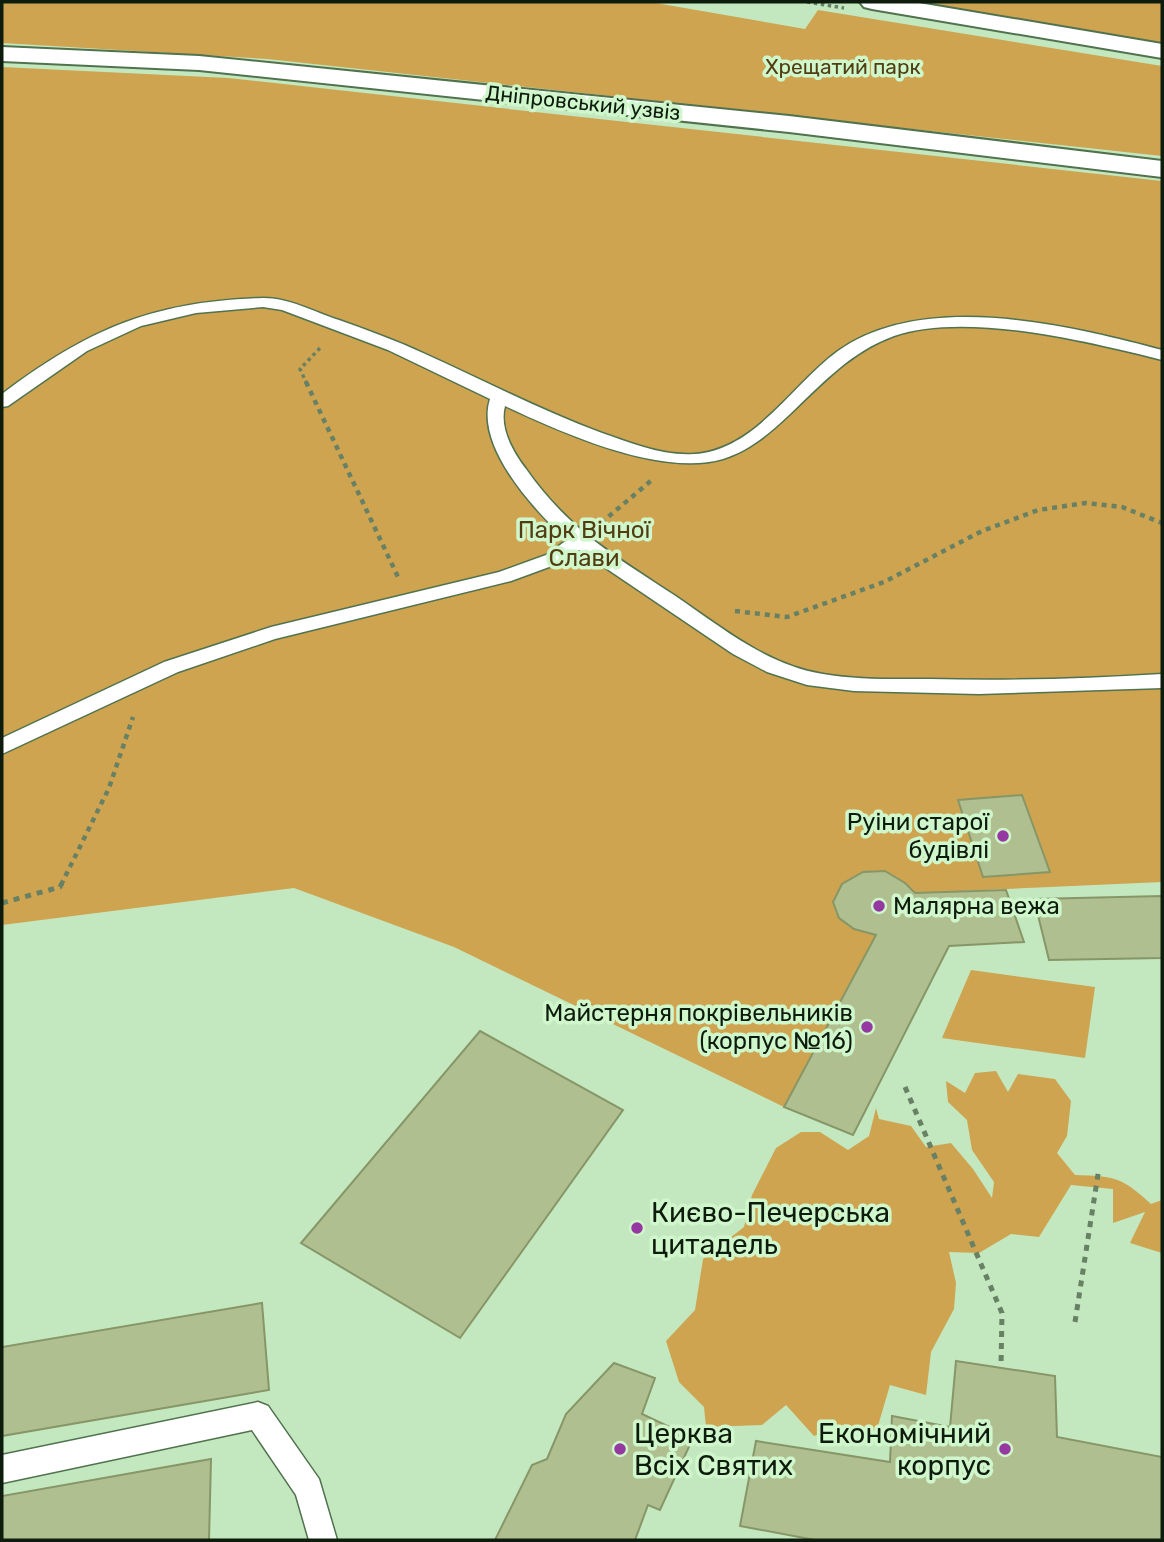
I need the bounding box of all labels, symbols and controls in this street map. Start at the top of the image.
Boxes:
park label: Хрещатий парк [765,54,921,79]
street label: Дніпровський узвіз [485,80,682,125]
park label: Парк Вічної Слави [518,516,652,572]
place label: Руіни старої будівлі [847,808,990,864]
marker: Руіни старої будівлі [995,828,1011,844]
place label: Малярна вежа [893,892,1060,920]
marker: Малярна вежа [871,898,887,914]
place label: Майстерня покрівельників (корпус №16) [544,999,853,1055]
marker: Майстерня покрівельників (корпус №16) [859,1019,875,1035]
place label: Києво-Печерська цитадель [651,1196,890,1261]
marker: Києво-Печерська цитадель [629,1220,645,1236]
place label: Церква Всіх Святих [634,1417,793,1482]
place label: Економічний корпус [818,1417,991,1482]
marker: Церква Всіх Святих [612,1441,628,1457]
marker: Економічний корпус [997,1441,1013,1457]

